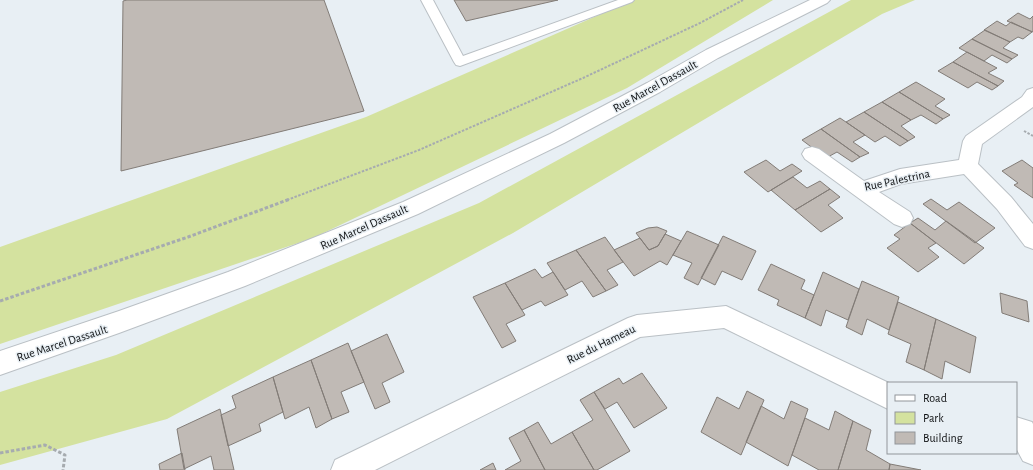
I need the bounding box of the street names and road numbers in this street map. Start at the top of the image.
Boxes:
street label: Rue Marcel Dassault [611,58,699,114]
street label: Rue Palestrina [863,167,931,193]
street label: Rue Marcel Dassault [318,202,410,252]
street label: Rue du Hameau [565,322,637,366]
street label: Rue Marcel Dassault [15,323,109,363]

